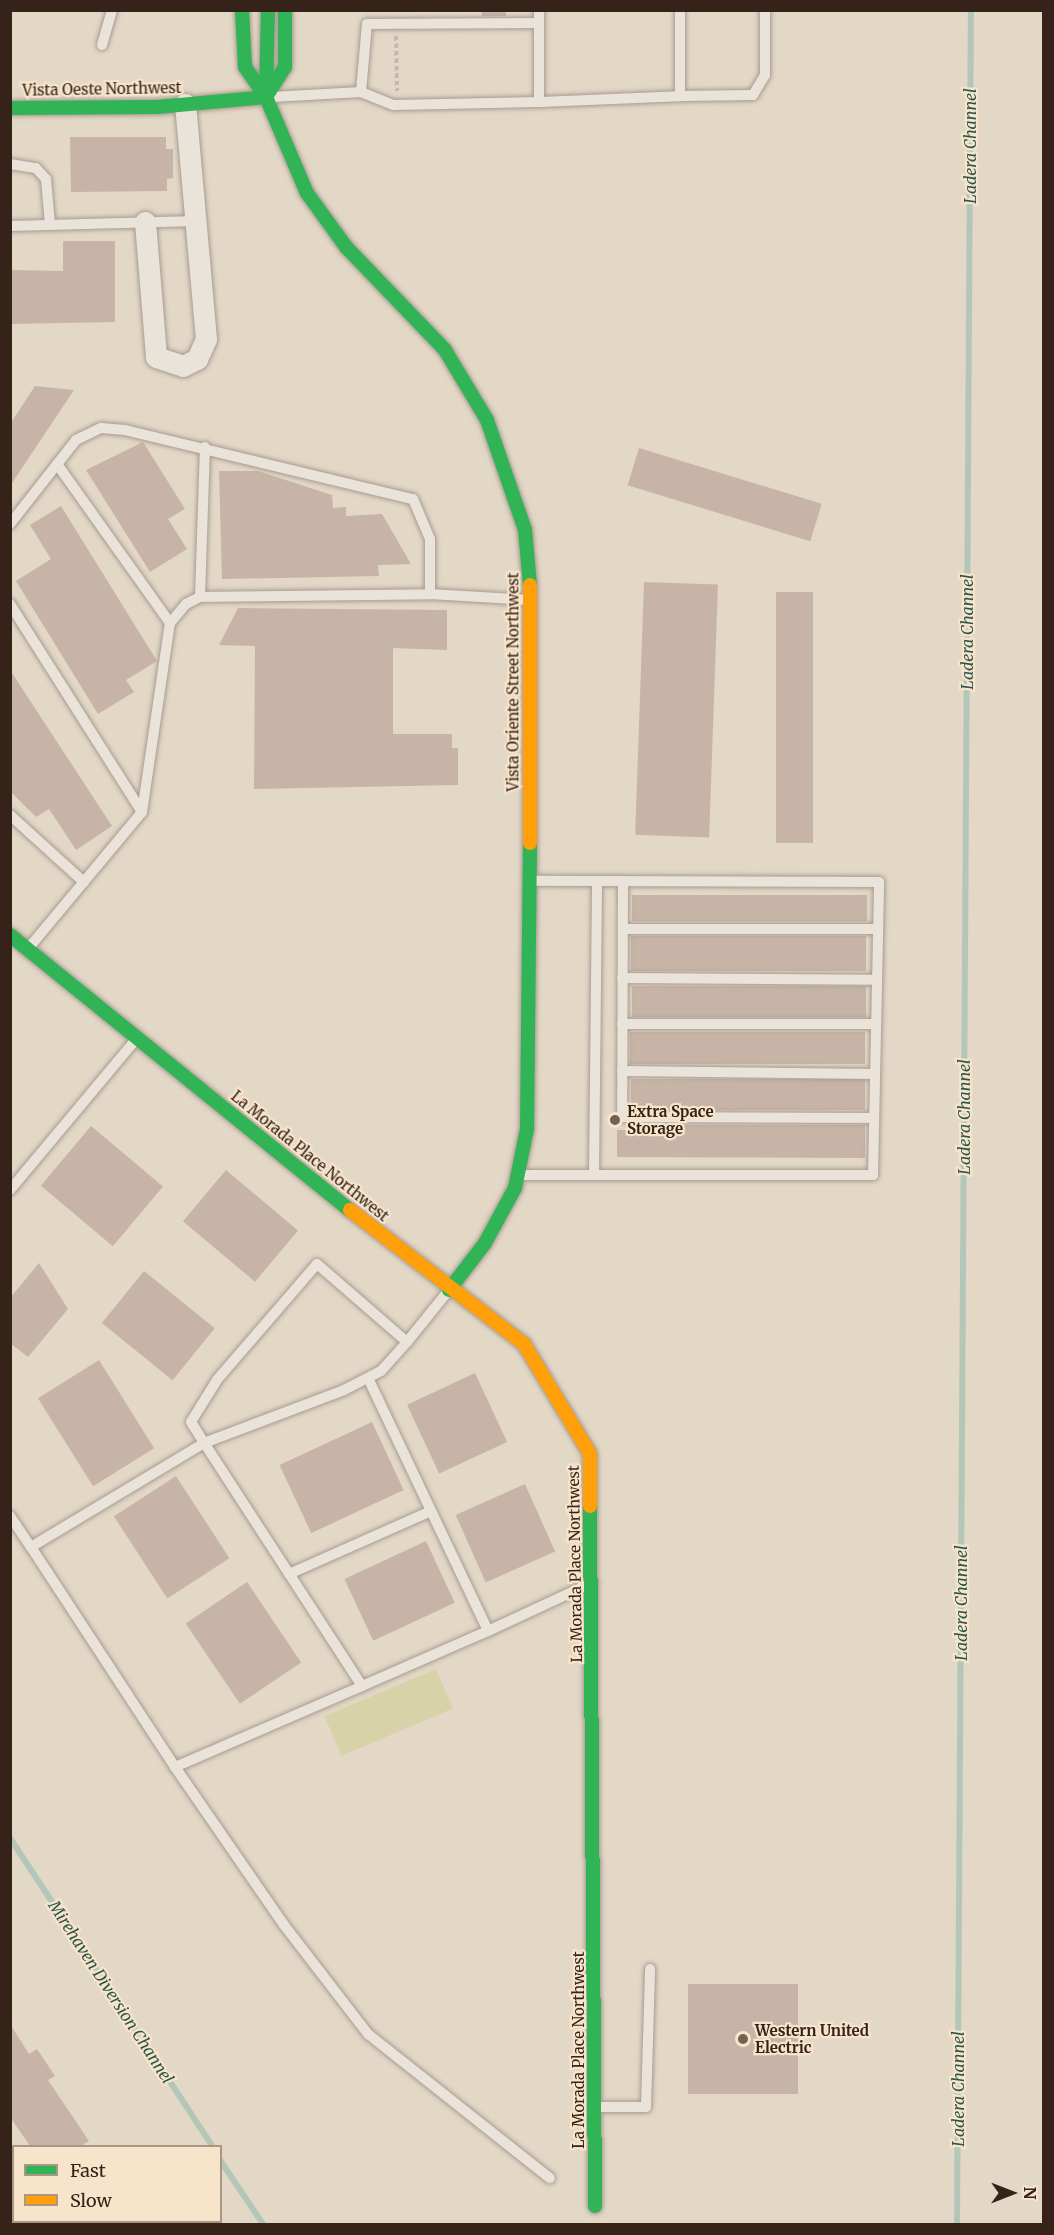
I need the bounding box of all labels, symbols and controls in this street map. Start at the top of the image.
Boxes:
street label: Vista Oeste Northwest [22,79,182,99]
water label: Ladera Channel [960,88,980,204]
street label: Vista Oriente Street Northwest [504,572,522,792]
water label: Ladera Channel [957,574,977,690]
water label: Ladera Channel [954,1059,974,1175]
street label: La Morada Place Northwest [228,1087,392,1225]
place label: Extra Space Storage [627,1102,714,1137]
marker: Extra Space Storage [608,1113,622,1127]
street label: La Morada Place Northwest [564,1465,586,1663]
water label: Ladera Channel [951,1545,971,1661]
water label: Mirehaven Diversion Channel [45,1897,177,2087]
street label: La Morada Place Northwest [570,1951,588,2149]
place label: Western United Electric [755,2021,869,2056]
water label: Ladera Channel [948,2031,968,2147]
marker: Western United Electric [736,2032,750,2046]
legend [12,2145,222,2223]
text: Fast [70,2159,106,2182]
north arrow [982,2163,1042,2223]
text: N [1020,2187,1040,2199]
text: Slow [70,2189,112,2212]

